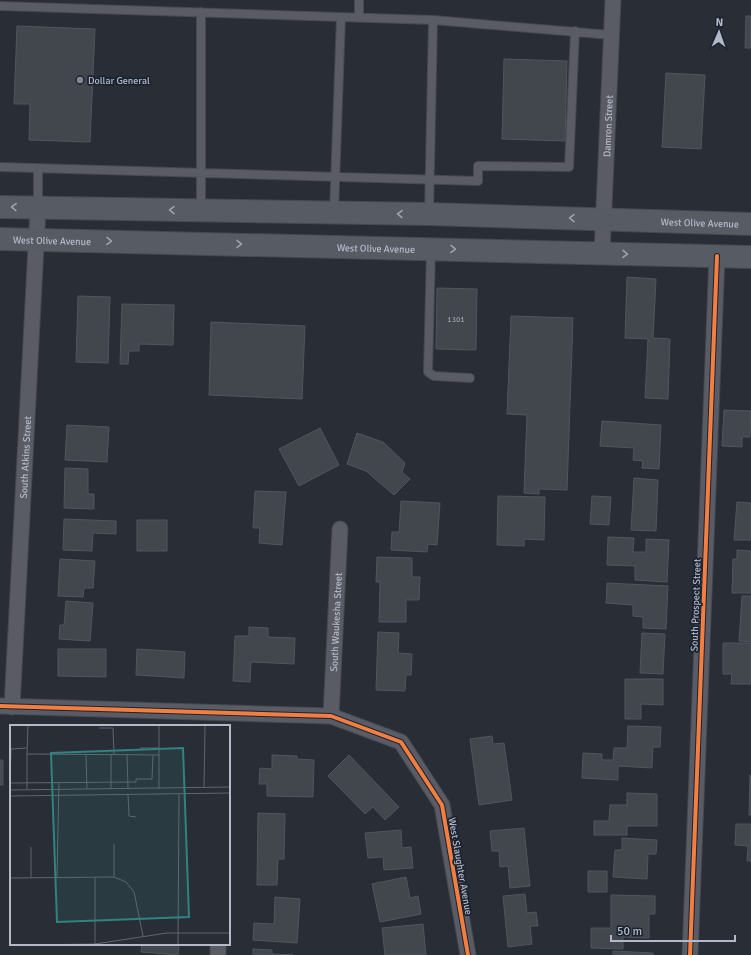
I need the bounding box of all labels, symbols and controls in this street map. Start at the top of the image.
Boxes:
north arrow [699,12,739,52]
text: N [715,16,723,29]
marker: Dollar General [75,75,85,85]
place label: Dollar General [88,75,150,87]
street label: Damron Street [601,94,616,157]
one-way arrow [11,203,17,211]
one-way arrow [169,206,175,214]
one-way arrow [397,210,403,218]
one-way arrow [569,214,575,222]
street label: West Olive Avenue [660,216,739,231]
street label: West Olive Avenue [13,234,91,248]
one-way arrow [106,237,112,246]
one-way arrow [236,240,242,249]
street label: West Olive Avenue [337,242,415,256]
one-way arrow [450,245,456,253]
one-way arrow [622,250,628,258]
house number: 1301 [447,314,465,324]
street label: South Atkins Street [18,415,34,499]
street label: South Prospect Street [688,558,704,652]
street label: South Waukesha Street [328,572,345,672]
inset map [10,725,230,945]
street label: West Slaughter Avenue [446,817,474,916]
scale bar [611,917,735,943]
text: 50 m [617,924,642,939]

